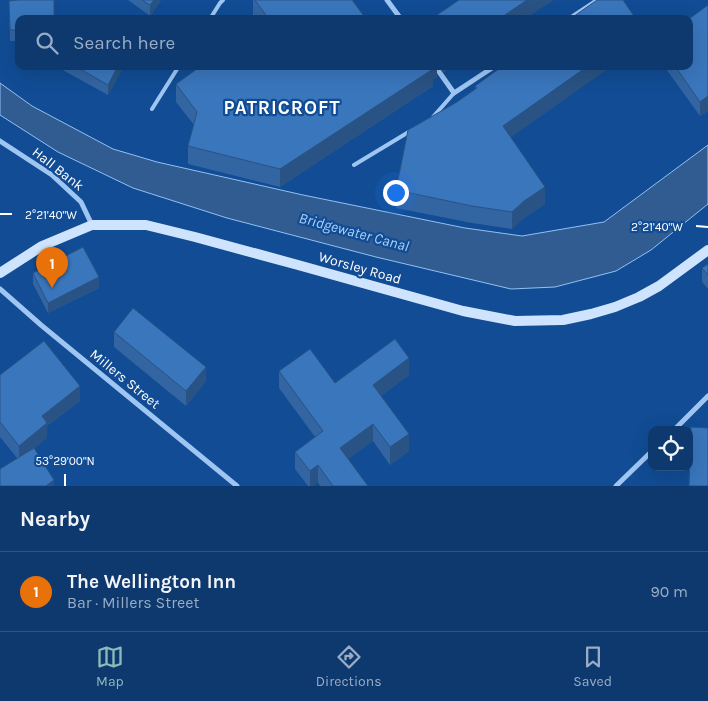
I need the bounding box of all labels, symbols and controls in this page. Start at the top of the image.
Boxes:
search box [15,15,693,70]
icon: search [33,29,61,57]
text: Search here [73,32,175,54]
district label: PATRICROFT [223,97,341,119]
street label: Hall Bank [29,144,87,195]
your location [383,180,409,206]
text: 2°21'40"W [25,208,77,222]
water label: Bridgewater Canal [297,209,411,255]
text: 2°21'40"W [631,220,683,234]
pin: 1 [36,247,68,288]
street label: Worsley Road [317,248,403,288]
street label: Millers Street [87,346,163,412]
map controls [648,426,693,471]
button: locate [648,426,693,471]
text: 53°29'00"N [35,454,95,468]
text: Nearby [20,507,90,531]
text: The Wellington Inn [67,571,236,593]
text: 1 [33,582,39,601]
text: 90 m [650,582,688,601]
text: Bar · Millers Street [67,593,199,612]
tab: Map [96,643,124,690]
tab: Directions [316,643,382,690]
tab: Saved [573,643,612,690]

